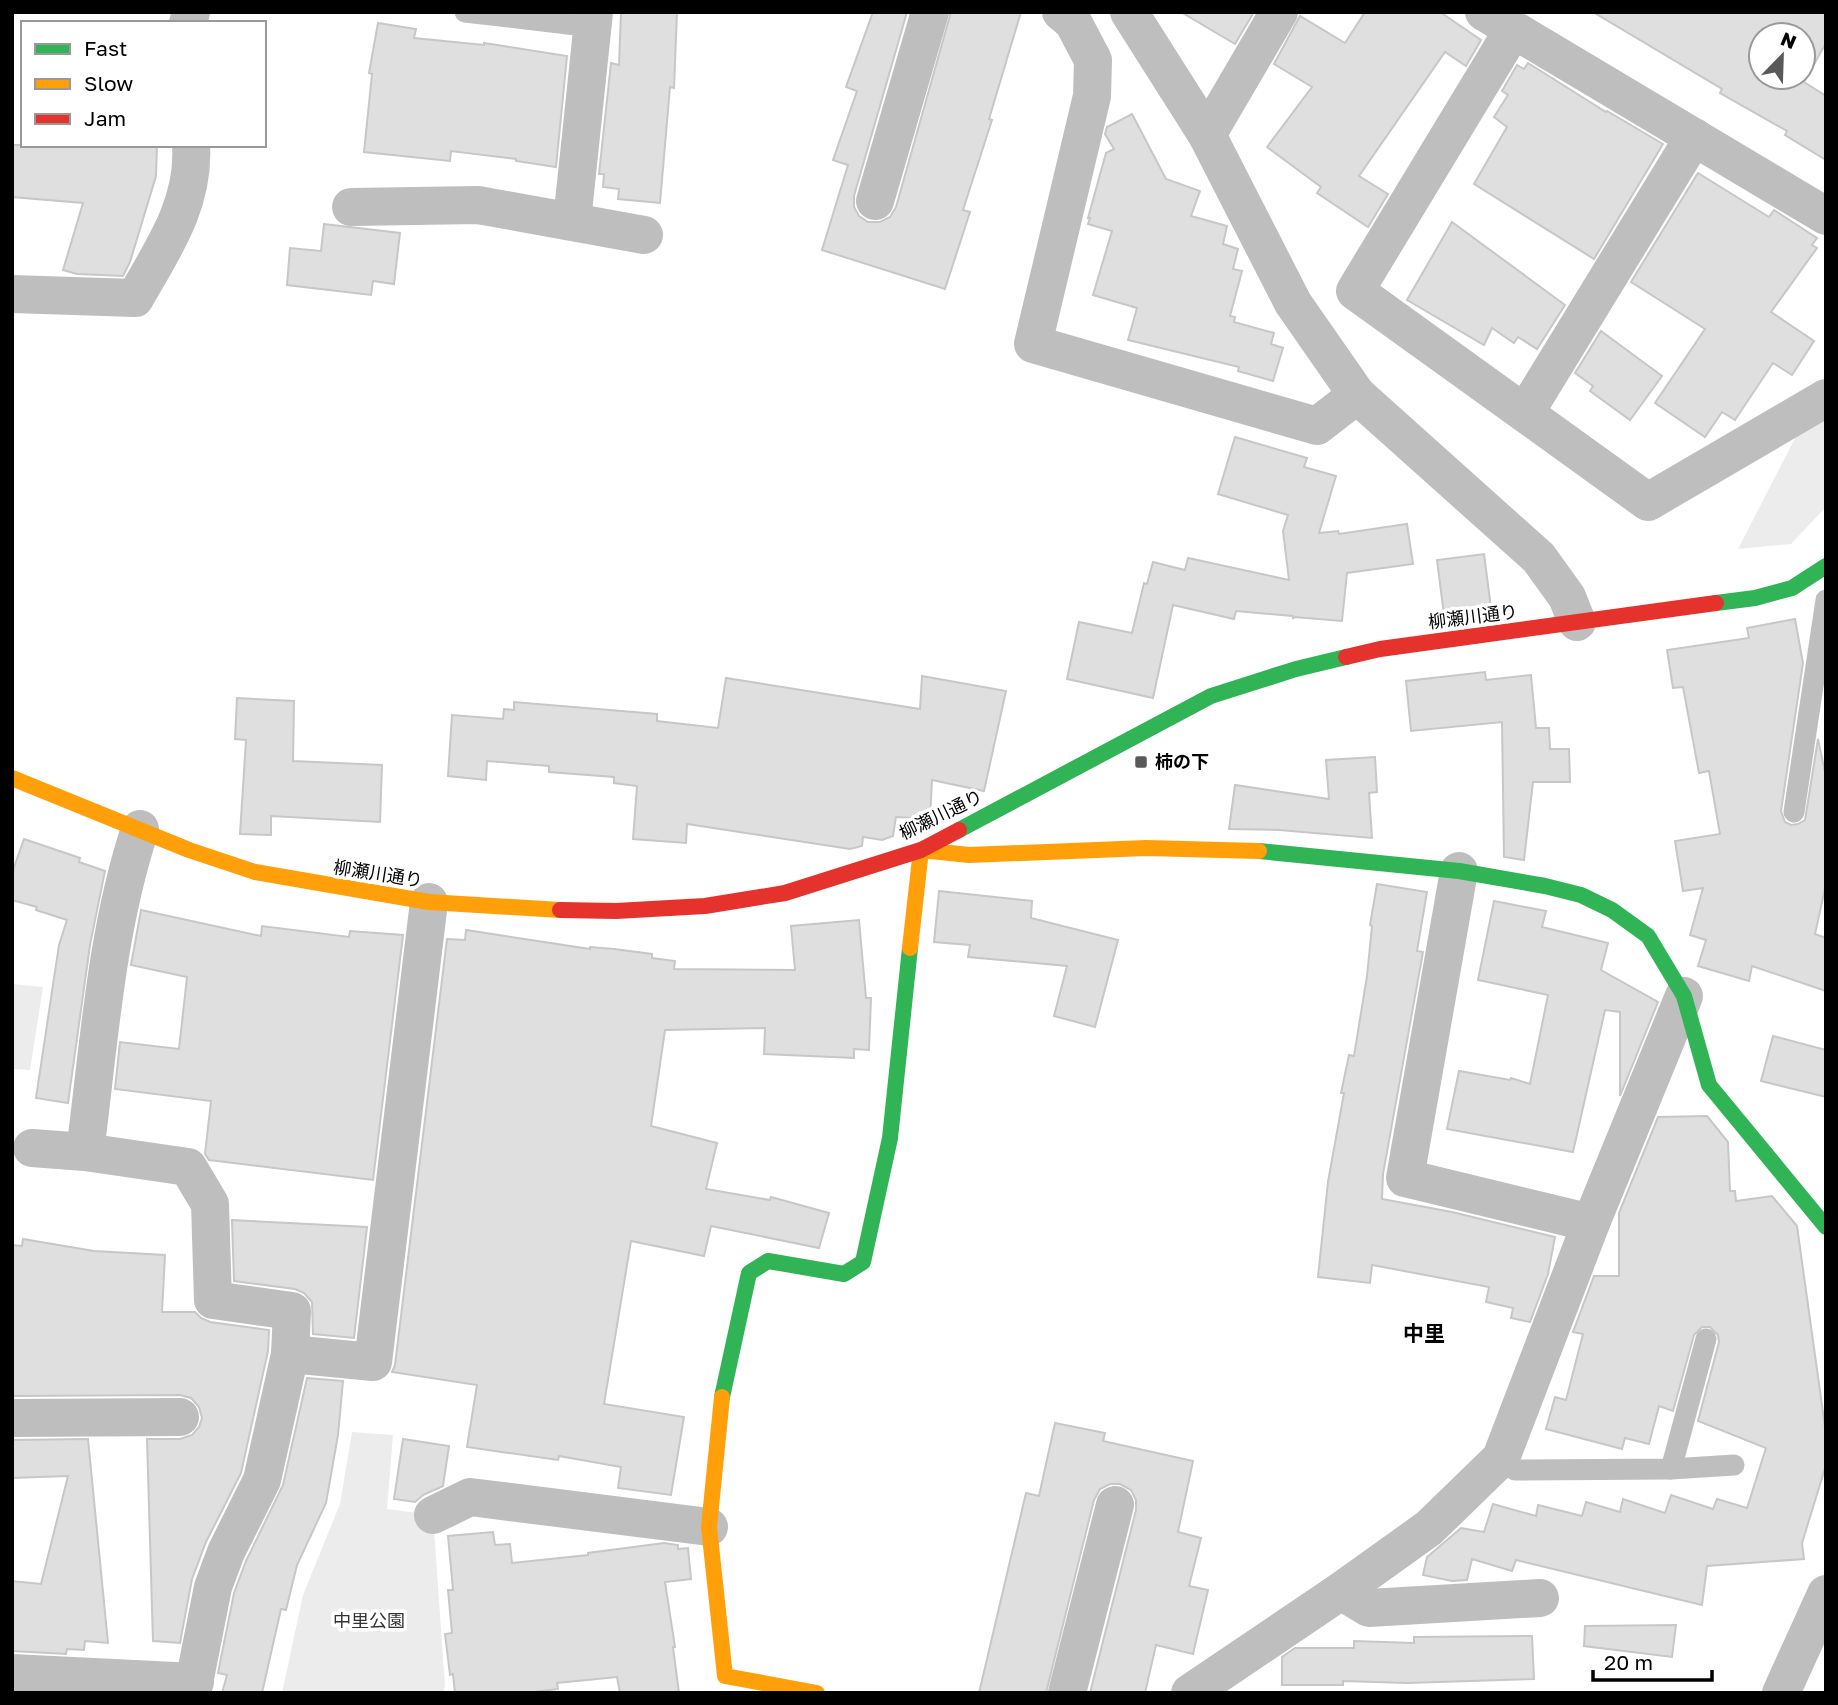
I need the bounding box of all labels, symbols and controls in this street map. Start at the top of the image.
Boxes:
legend [21,21,266,147]
north arrow [1747,21,1817,91]
text: N [1778,26,1800,53]
text: Fast [84,35,127,61]
text: Slow [84,70,133,96]
text: Jam [84,105,126,131]
street label: 柳瀬川通り [1427,600,1519,632]
place label: 柿の下 [1155,750,1209,772]
marker: 柿の下 [1133,754,1149,770]
street label: 柳瀬川通り [895,784,986,844]
street label: 柳瀬川通り [332,855,424,891]
district label: 中里 [1403,1320,1445,1346]
park label: 中里公園 [333,1609,405,1631]
scale bar [1593,1638,1712,1682]
text: 20 m [1604,1649,1653,1675]

